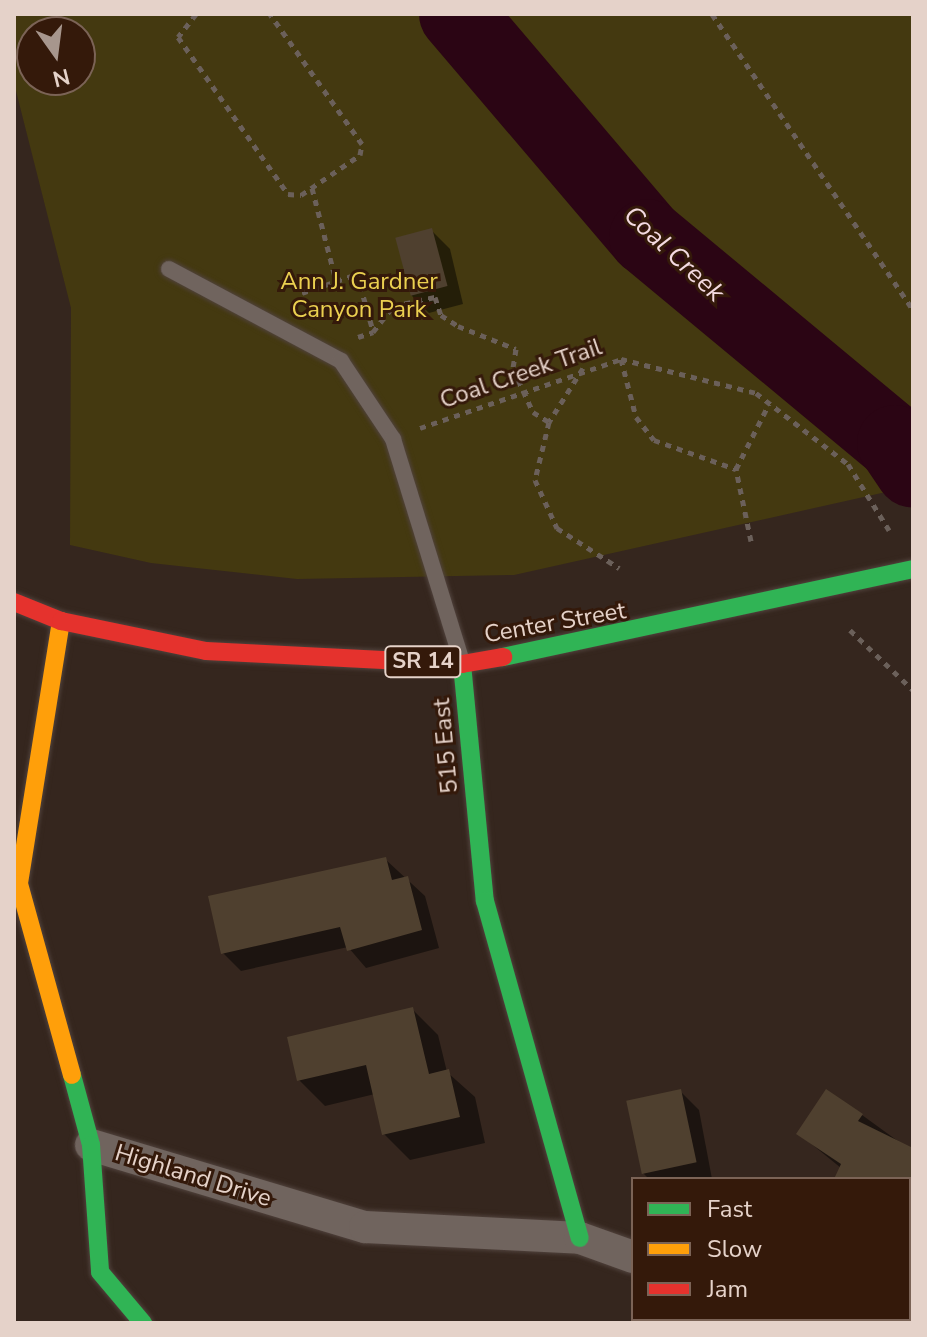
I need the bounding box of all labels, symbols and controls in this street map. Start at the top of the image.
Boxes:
north arrow [16,16,96,96]
text: N [50,61,73,94]
water label: Coal Creek [617,199,731,309]
park label: Ann J. Gardner Canyon Park [280,268,438,324]
street label: Coal Creek Trail [436,333,606,415]
street label: Center Street [482,596,628,650]
road number: SR 14 [383,644,463,680]
street label: 515 East [427,697,465,795]
street label: Highland Drive [111,1139,275,1213]
legend [631,1177,911,1321]
text: Fast [707,1193,752,1225]
text: Slow [707,1233,762,1265]
text: Jam [707,1273,748,1305]

